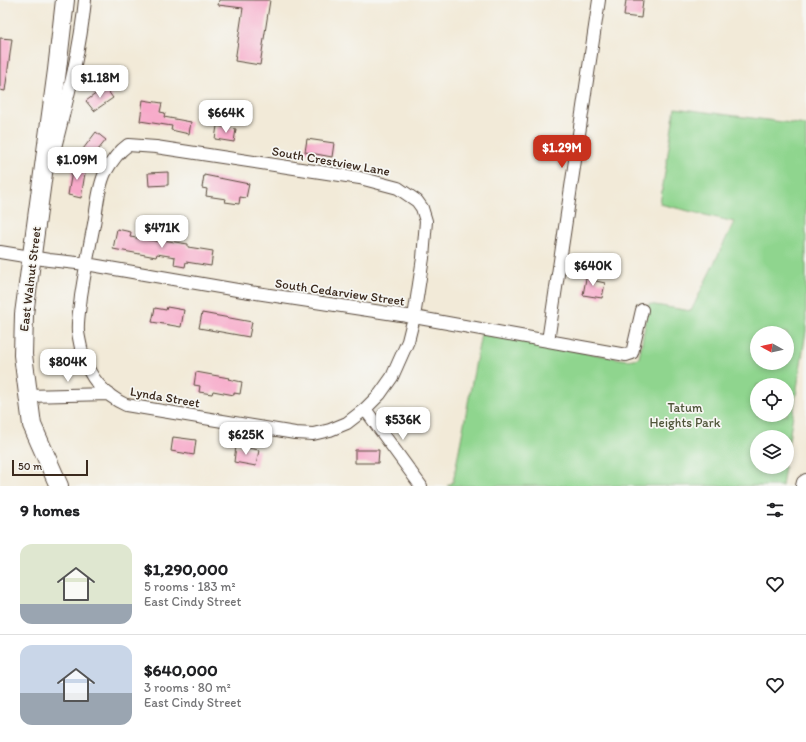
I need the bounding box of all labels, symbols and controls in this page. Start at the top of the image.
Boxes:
pin: $1.18M [67,65,133,99]
text: $1.18M [80,70,120,85]
pin: $664K [198,100,254,134]
text: $664K [208,105,244,120]
pin: $1.29M [529,135,595,169]
text: $1.29M [542,140,582,155]
street label: South Crestview Lane [271,143,391,179]
pin: $1.09M [44,147,110,181]
text: $1.09M [57,152,97,167]
pin: $471K [134,215,190,249]
text: $471K [144,220,180,235]
street label: East Walnut Street [16,226,44,332]
pin: $640K [565,253,621,287]
text: $640K [574,258,612,273]
street label: South Cedarview Street [274,275,406,309]
north arrow [750,326,794,370]
map controls [750,326,794,474]
pin: $804K [40,349,96,383]
text: $804K [49,354,87,369]
button: locate [750,378,794,422]
street label: Lynda Street [129,383,201,411]
park label: Tatum Heights Park [650,400,721,430]
pin: $536K [375,407,431,441]
text: $536K [385,412,421,427]
pin: $625K [218,422,274,456]
text: $625K [228,427,264,442]
button: layers [750,430,794,474]
scale bar [12,458,88,477]
text: 50 m [18,460,42,473]
icon: filters [764,499,786,521]
text: 9 homes [20,500,80,520]
text: $1,290,000 [144,559,228,579]
icon: home [52,560,100,608]
icon: heart [764,573,786,595]
text: 5 rooms · 183 m² [144,579,236,594]
text: East Cindy Street [144,594,241,609]
text: $640,000 [144,660,218,680]
icon: home [52,661,100,709]
icon: heart [764,674,786,696]
text: 3 rooms · 80 m² [144,680,231,695]
text: East Cindy Street [144,695,241,710]

